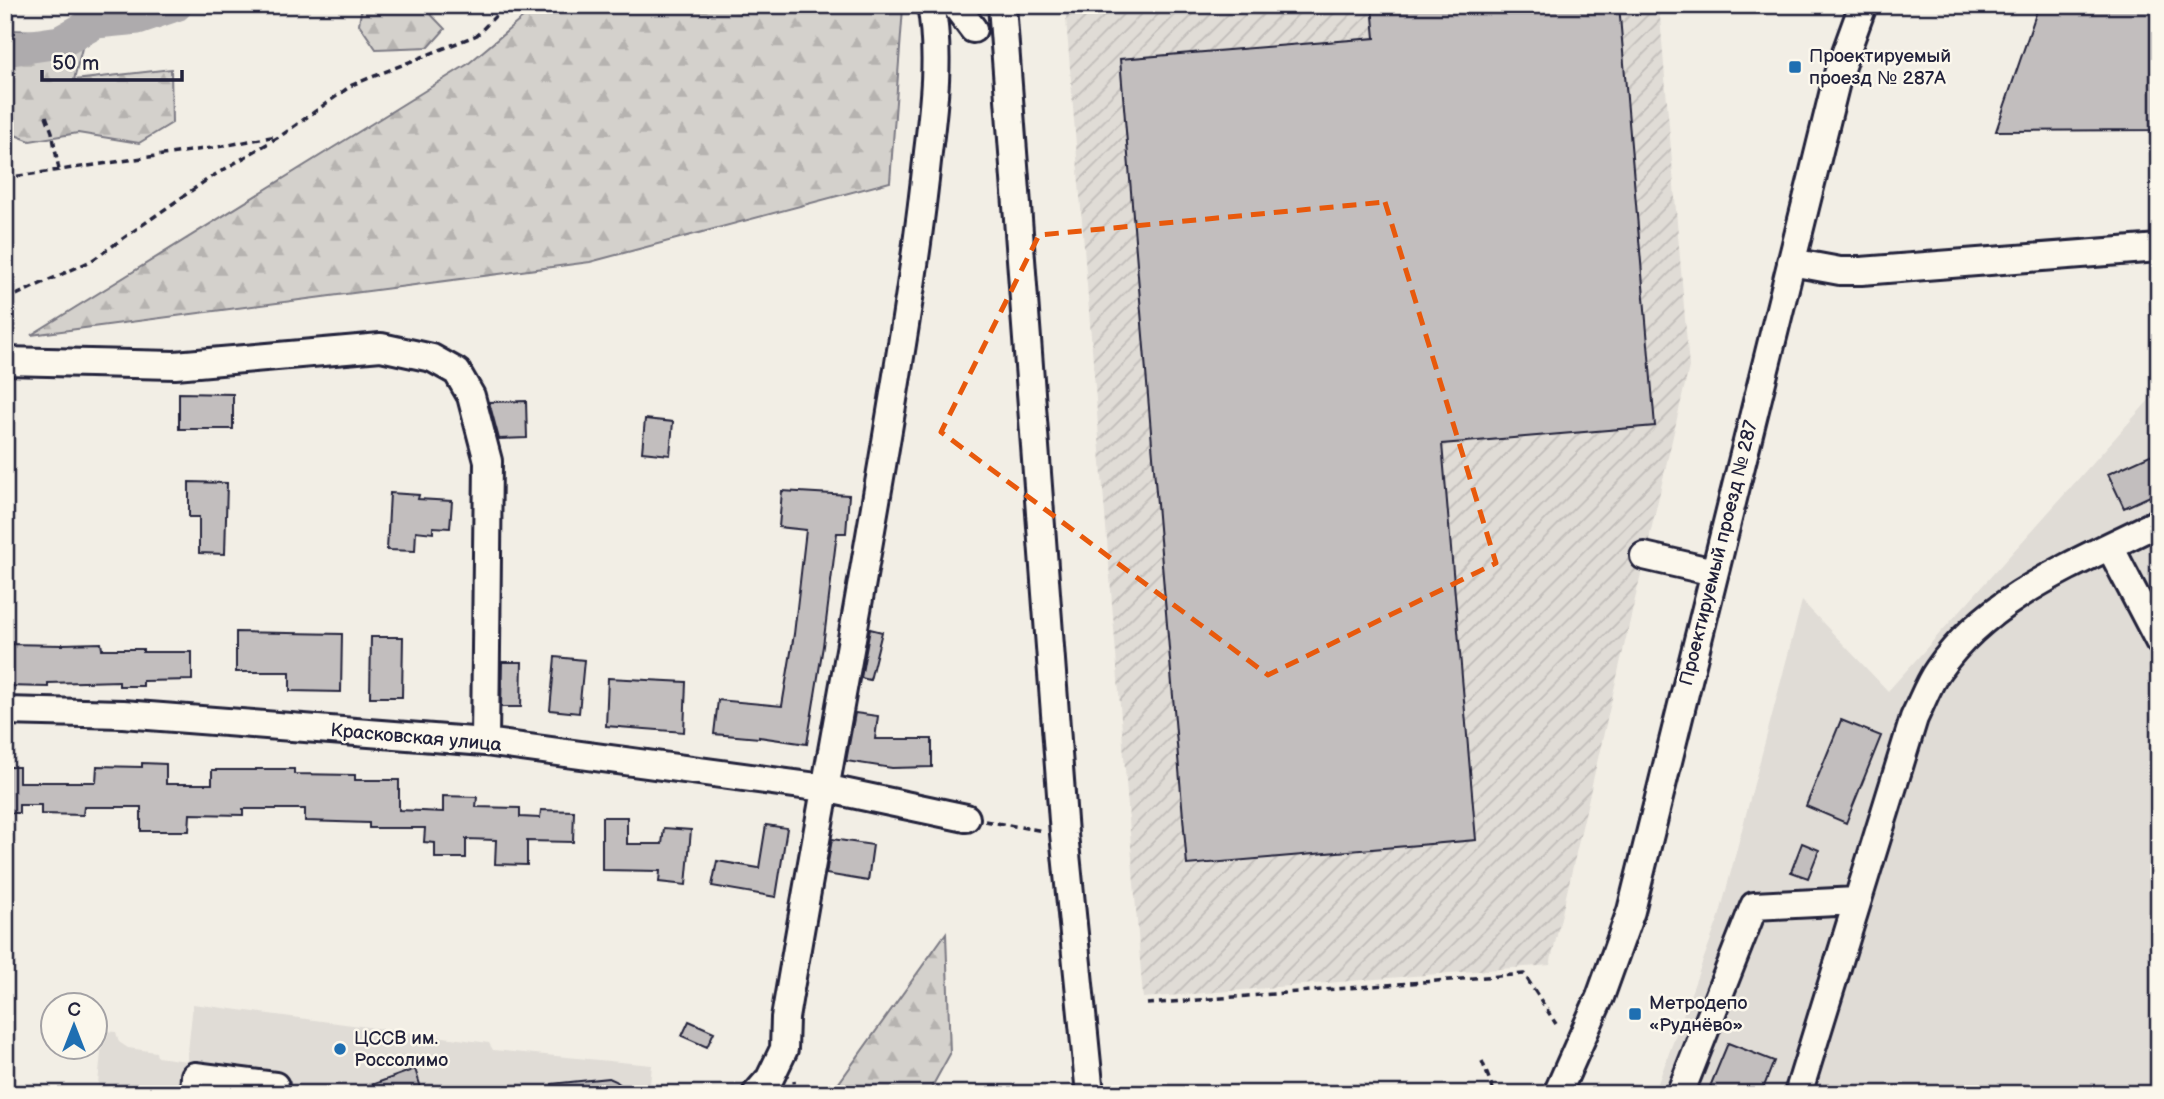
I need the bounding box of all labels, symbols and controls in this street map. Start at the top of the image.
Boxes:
scale bar [42,38,182,82]
place label: Проектируемый проезд № 287А [1809,45,1951,90]
text: 50 m [52,51,99,76]
marker: Проектируемый проезд № 287А [1787,59,1803,75]
street label: Проектируемый проезд № 287 [1675,417,1763,688]
street label: Красковская улица [329,719,503,757]
north arrow [38,990,108,1060]
place label: Метродепо «Руднёво» [1649,992,1748,1037]
text: С [67,999,81,1022]
marker: Метродепо «Руднёво» [1627,1006,1643,1022]
place label: ЦССВ им. Россолимо [354,1027,448,1072]
marker: ЦССВ им. Россолимо [332,1041,348,1057]

